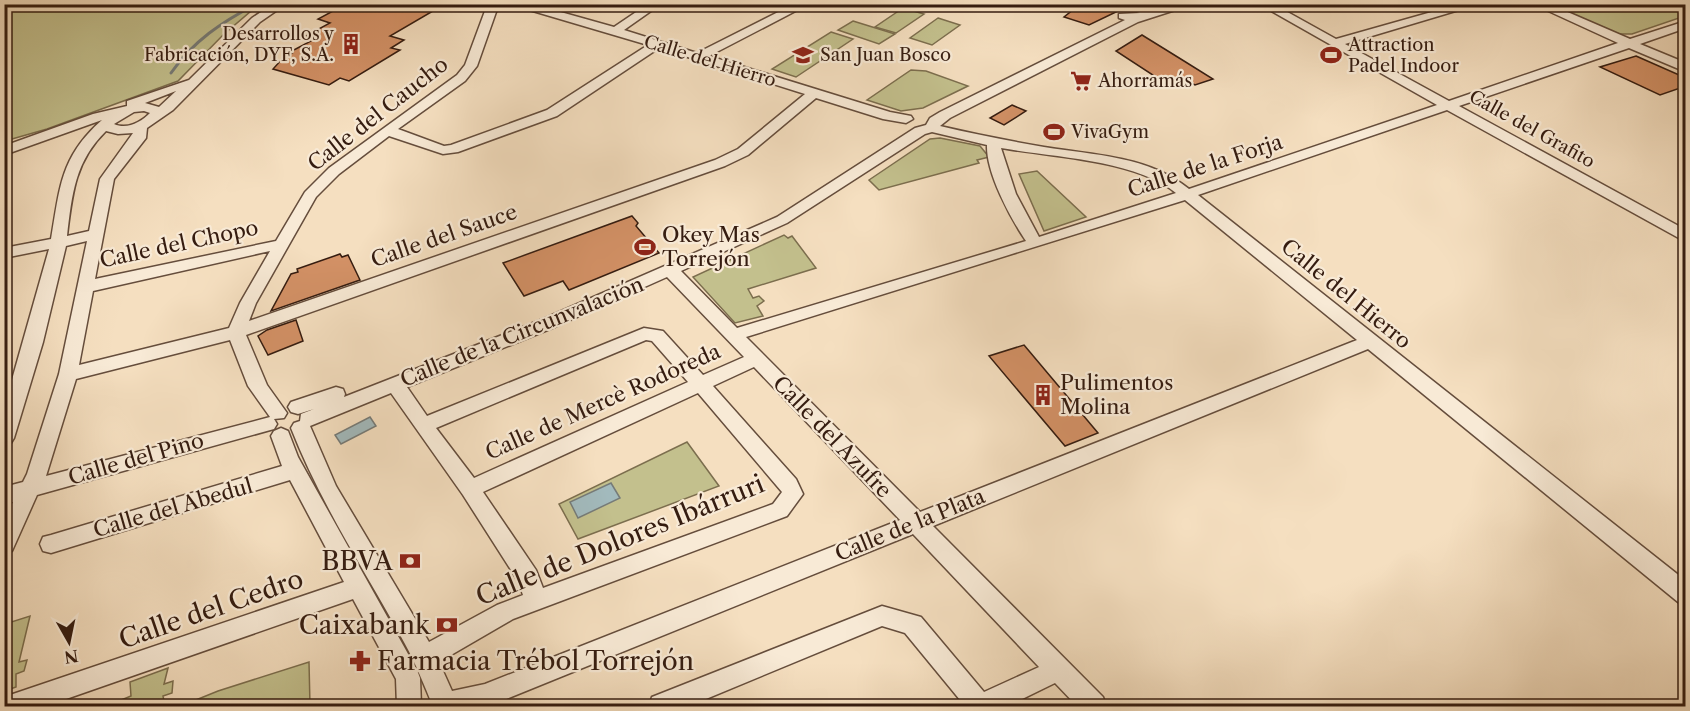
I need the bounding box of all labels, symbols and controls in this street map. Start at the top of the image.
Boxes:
place label: Desarrollos y Fabricación, DYF, S.A. [144,23,335,66]
street label: Calle del Hierro [641,30,779,92]
building icon: Desarrollos y Fabricación, DYF, S.A. [339,32,363,56]
place label: Attraction Padel Indoor [1347,34,1459,77]
school or university icon: San Juan Bosco [791,43,815,67]
sports icon: Attraction Padel Indoor [1319,43,1343,67]
place label: San Juan Bosco [820,44,951,66]
street label: Calle del Caucho [303,51,453,176]
supermarket icon: Ahorramás [1069,69,1093,93]
place label: Ahorramás [1097,70,1192,92]
street label: Calle del Grafito [1465,85,1599,173]
sports icon: VivaGym [1042,120,1066,144]
place label: VivaGym [1070,121,1149,143]
street label: Calle de la Forja [1124,128,1286,202]
street label: Calle del Sauce [368,199,520,272]
street label: Calle del Chopo [97,214,260,273]
place label: Okey Mas Torrejón [662,222,760,271]
street label: Calle del Hierro [1276,234,1416,354]
sports icon: Okey Mas Torrejón [633,235,657,259]
street label: Calle de la Circunvalación [396,271,647,392]
street label: Calle de Mercè Rodoreda [481,338,725,465]
place label: Pulimentos Molina [1060,370,1173,419]
street label: Calle del Azufre [768,371,897,503]
building icon: Pulimentos Molina [1031,383,1055,407]
street label: Calle del Pino [65,427,206,490]
street label: Calle de Dolores Ibárruri [471,467,769,613]
street label: Calle del Abedul [90,473,255,542]
street label: Calle de la Plata [831,483,989,566]
place label: BBVA [321,545,394,577]
bank icon: BBVA [398,549,422,573]
street label: Calle del Cedro [115,562,307,656]
place label: Caixabank [299,609,431,641]
north arrow [39,612,99,672]
bank icon: Caixabank [435,613,459,637]
place label: Farmacia Trébol Torrejón [377,645,694,677]
text: N [63,646,80,668]
pharmacy icon: Farmacia Trébol Torrejón [348,649,372,673]

